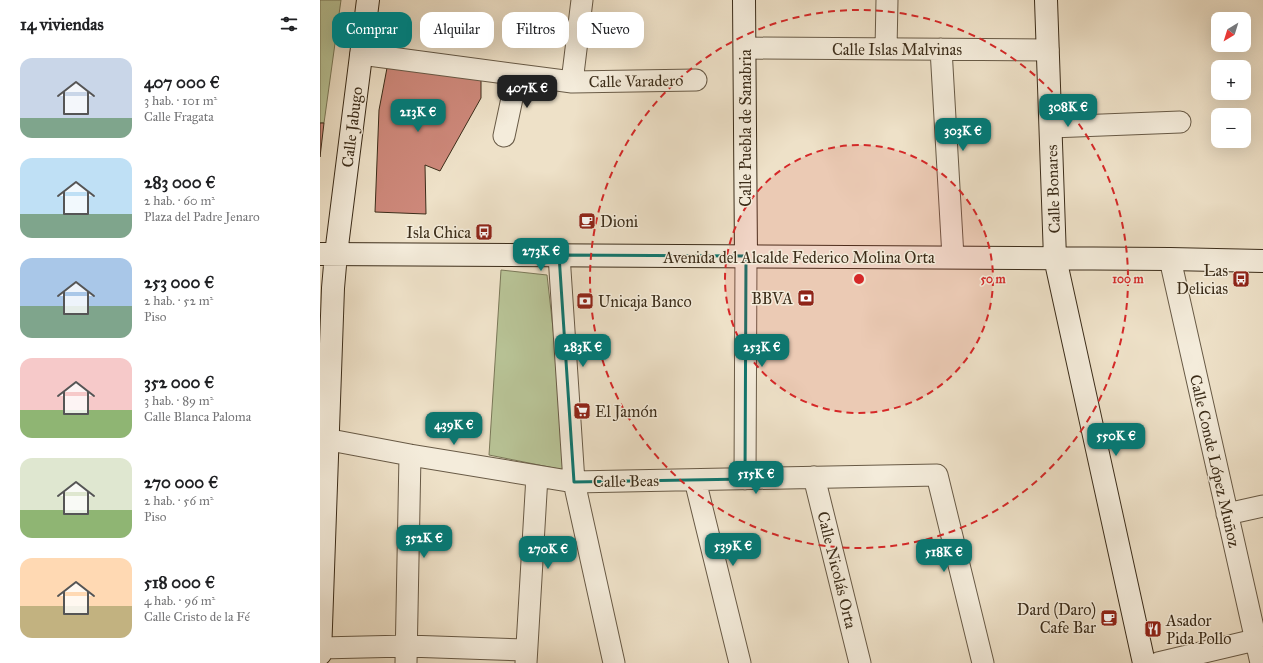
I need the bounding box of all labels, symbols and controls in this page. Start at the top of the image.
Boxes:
chip: Comprar [332,12,412,48]
chip: Alquilar [420,12,494,48]
chip: Filtros [502,12,569,48]
chip: Nuevo [577,12,644,48]
north arrow [1211,12,1251,52]
map controls [1211,12,1251,148]
icon: filters [278,13,300,35]
text: 14 viviendas [20,14,104,35]
street label: Calle Islas Malvinas [832,40,962,59]
street label: Calle Puebla de Sanabria [736,49,755,207]
button: + [1211,60,1251,100]
street label: Calle Varadero [589,71,683,91]
text: 407 000 € [144,72,220,93]
icon: home [52,74,100,122]
pin: 407K € [494,75,560,109]
text: 407K € [506,80,548,96]
street label: Calle Jabugo [338,86,367,169]
text: 3 hab. · 101 m² [144,93,217,109]
pin: 308K € [1035,94,1101,128]
pin: 213K € [385,99,451,133]
text: 308K € [1048,99,1088,115]
text: 213K € [400,104,436,120]
button: − [1211,108,1251,148]
text: Calle Fragata [144,109,214,125]
pin: 303K € [930,118,996,152]
text: 303K € [944,123,982,139]
street label: Calle Bonares [1042,144,1064,234]
text: 283 000 € [144,172,216,193]
icon: home [52,174,100,222]
text: 2 hab. · 60 m² [144,193,215,209]
text: Plaza del Padre Jenaro [144,209,260,225]
cafe icon: Dioni [577,211,597,231]
place label: Dioni [600,212,639,231]
bus stop icon: Isla Chica [474,222,494,242]
place label: Isla Chica [406,223,471,242]
pin: 273K € [508,238,574,272]
text: 273K € [522,243,560,259]
street label: Avenida del Alcalde Federico Molina Orta [662,248,935,267]
place label: Las Delicias [1176,261,1228,298]
bus stop icon: Las Delicias [1231,269,1251,289]
text: 253 000 € [144,272,214,293]
centre of rings [852,272,866,286]
text: 50 m [980,272,1007,286]
text: 100 m [1112,272,1145,286]
icon: home [52,274,100,322]
bank icon: BBVA [796,288,816,308]
place label: BBVA [751,289,793,308]
bank icon: Unicaja Banco [575,291,595,311]
place label: Unicaja Banco [598,292,692,311]
text: 2 hab. · 52 m² [144,293,213,309]
text: Piso [144,309,166,325]
pin: 283K € [550,334,616,368]
pin: 253K € [729,334,795,368]
text: 283K € [564,339,602,355]
text: 253K € [743,339,781,355]
text: 352 000 € [144,372,214,393]
street label: Calle Conde López Muñoz [1186,373,1244,550]
icon: home [52,374,100,422]
text: 3 hab. · 89 m² [144,393,214,409]
supermarket icon: El Jamón [572,401,592,421]
place label: El Jamón [595,402,658,422]
text: Calle Blanca Paloma [144,409,251,425]
pin: 439K € [421,412,487,446]
text: 439K € [434,417,474,433]
pin: 550K € [1083,423,1149,457]
text: 550K € [1096,428,1136,444]
pin: 515K € [723,461,789,495]
text: 515K € [737,466,775,482]
street label: Calle Beas [593,471,659,491]
text: 270 000 € [144,472,218,493]
icon: home [52,474,100,522]
text: 2 hab. · 56 m² [144,493,214,509]
text: Piso [144,509,166,525]
street label: Calle Nicolás Orta [813,509,861,631]
pin: 352K € [391,525,457,559]
text: 352K € [405,530,443,546]
pin: 539K € [700,533,766,567]
pin: 270K € [515,536,581,570]
text: 539K € [714,538,752,554]
pin: 518K € [911,539,977,573]
text: 270K € [528,541,568,557]
text: 518K € [925,544,963,560]
text: 518 000 € [144,572,215,593]
icon: home [52,574,100,622]
text: 4 hab. · 96 m² [144,593,215,609]
place label: Dard (Daro) Cafe Bar [1017,600,1096,637]
cafe icon: Dard (Daro) Cafe Bar [1099,608,1119,628]
text: Calle Cristo de la Fé [144,609,250,625]
place label: Asador Pida Pollo [1165,611,1231,648]
restaurant icon: Asador Pida Pollo [1143,619,1163,639]

